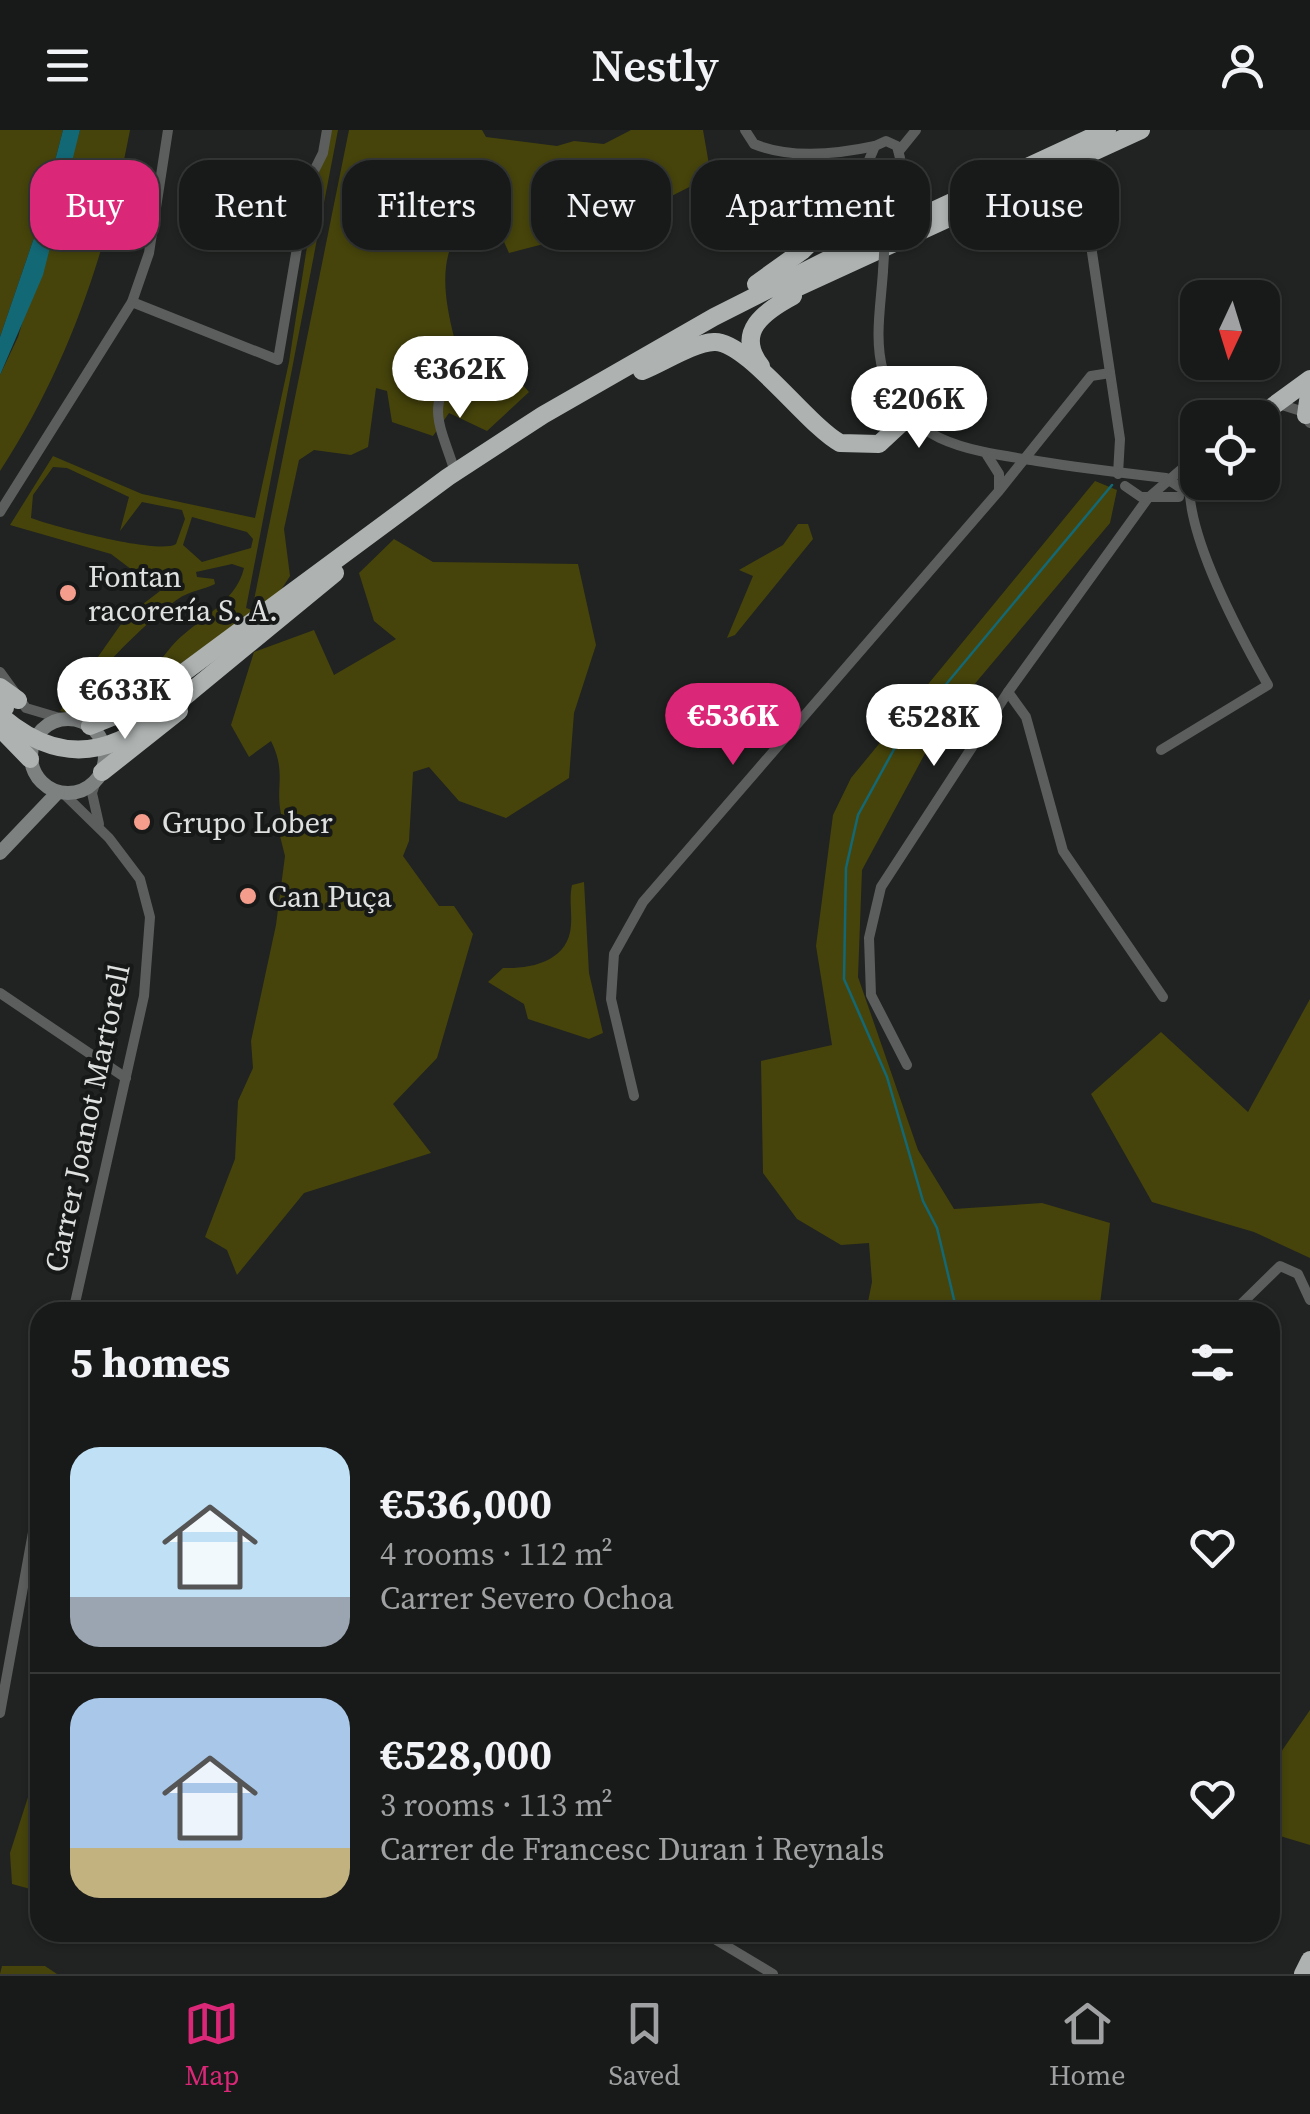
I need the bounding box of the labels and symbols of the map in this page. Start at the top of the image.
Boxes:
north arrow [1180,280,1280,380]
pin: €362K [390,336,530,421]
pin: €206K [849,366,989,451]
place label: Fontan racorería S. A. [88,556,278,631]
marker: Fontan racorería S. A. [57,582,79,604]
pin: €633K [55,657,195,742]
pin: €536K [663,683,803,768]
pin: €528K [864,684,1004,769]
place label: Grupo Lober [162,802,333,843]
marker: Grupo Lober [131,811,153,833]
place label: Can Puça [268,876,393,917]
marker: Can Puça [237,885,259,907]
street label: Carrer Joanot Martorell [34,960,140,1276]

